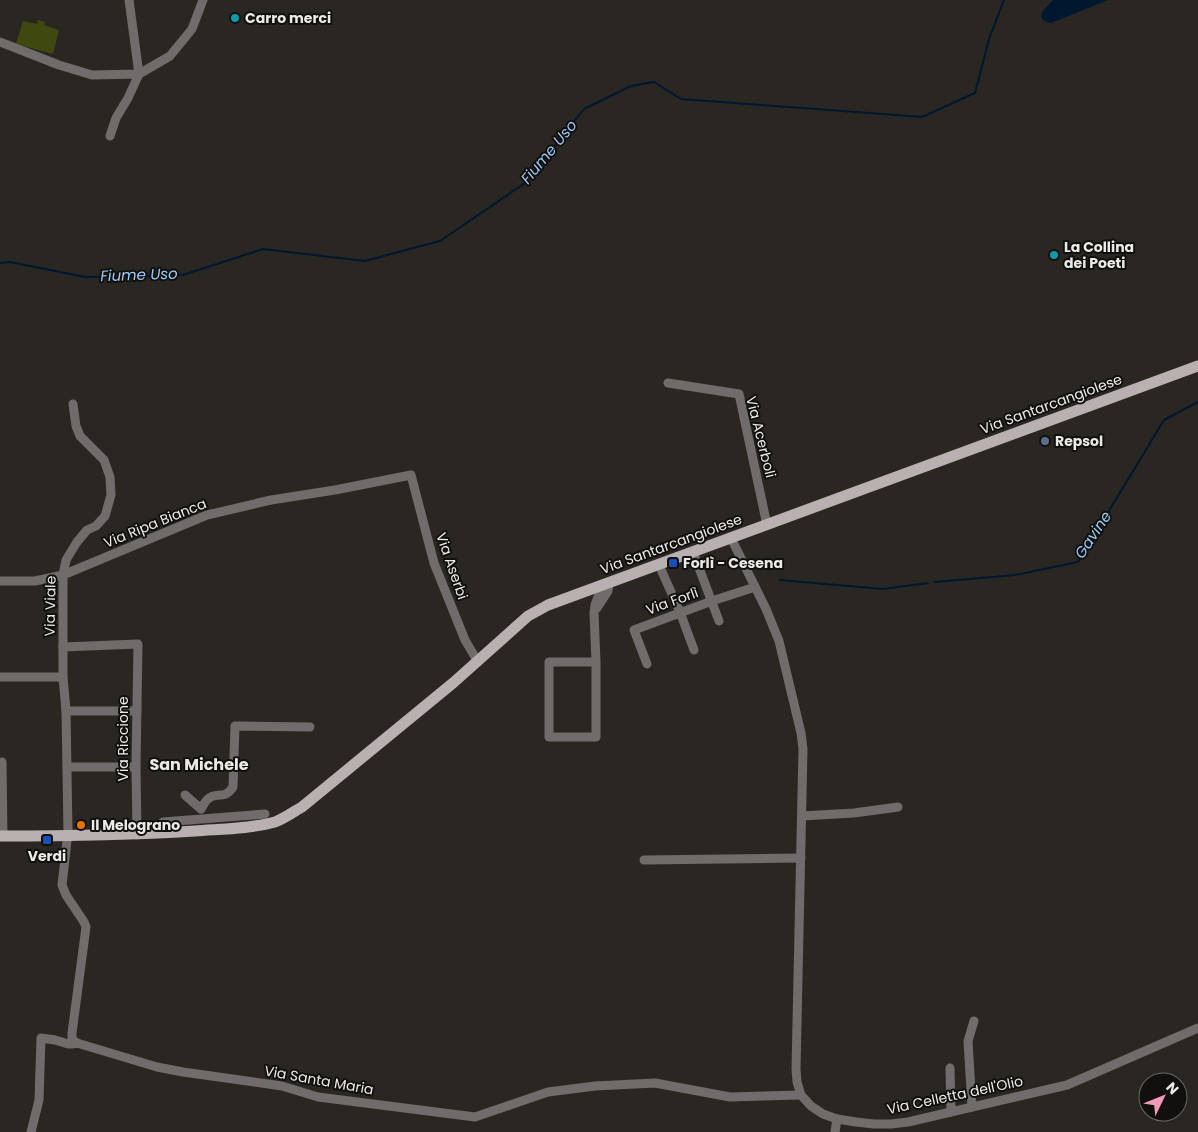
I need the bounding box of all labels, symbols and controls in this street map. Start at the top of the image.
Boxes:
place label: Carro merci [245,8,331,28]
marker: Carro merci [229,12,241,24]
water label: Fiume Uso [516,115,582,188]
place label: La Collina dei Poeti [1064,237,1134,273]
marker: La Collina dei Poeti [1048,249,1060,261]
water label: Fiume Uso [100,263,178,286]
street label: Via Santarcangiolese [977,369,1125,439]
street label: Via Acerboli [741,394,781,480]
place label: Repsol [1055,431,1103,451]
marker: Repsol [1039,435,1051,447]
street label: Via Ripa Bianca [101,493,209,553]
water label: Gavine [1069,507,1116,562]
street label: Via Santarcangiolese [597,509,745,579]
street label: Via Aserbi [431,530,473,602]
place label: Forlì - Cesena [683,553,783,573]
marker: Forlì - Cesena [667,557,679,569]
street label: Via Viale [39,575,61,636]
street label: Via Forlì [643,582,701,620]
street label: Via Riccione [113,696,133,782]
district label: San Michele [149,753,249,776]
place label: Il Melograno [91,815,180,835]
marker: Il Melograno [75,819,87,831]
marker: Verdi [41,834,53,846]
place label: Verdi [28,846,66,866]
street label: Via Santa Maria [263,1061,375,1099]
street label: Via Celletta dell'Olio [885,1071,1025,1119]
north arrow [1138,1072,1188,1122]
text: N [1162,1077,1183,1099]

